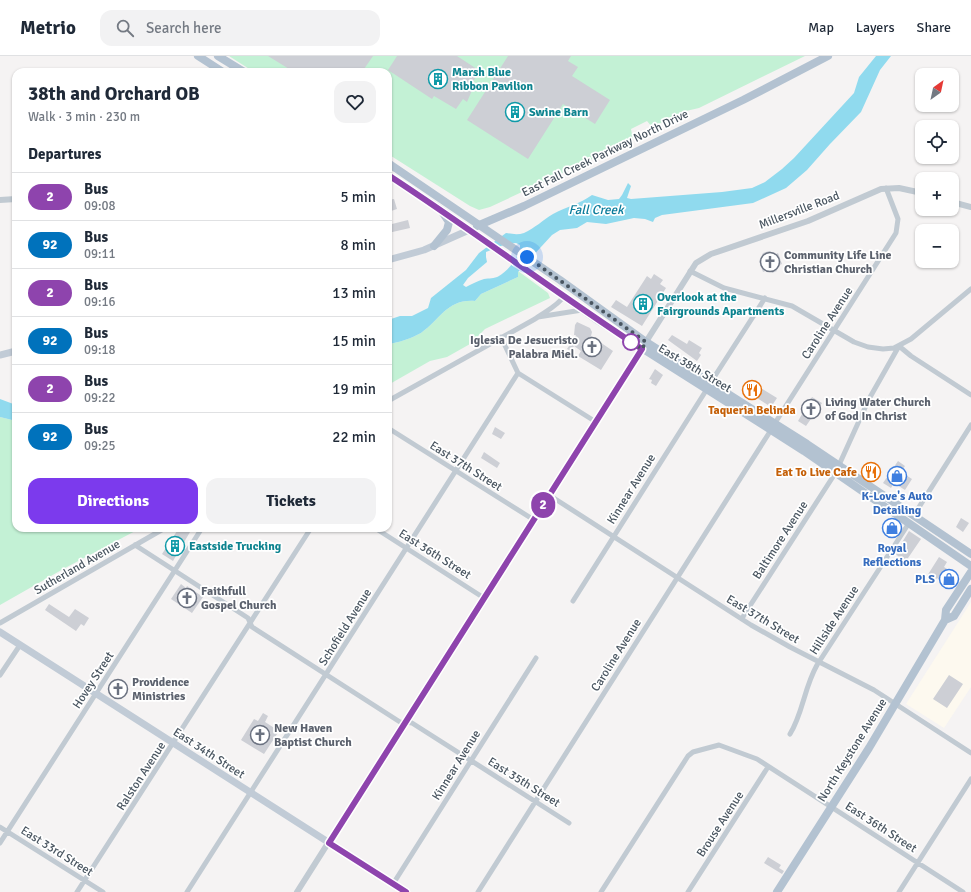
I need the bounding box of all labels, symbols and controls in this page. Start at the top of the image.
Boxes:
search box [100,10,380,46]
text: Metrio [20,16,76,40]
icon: search [114,17,136,39]
text: Search here [146,19,222,37]
text: Map [808,19,834,36]
text: Layers [856,19,895,36]
text: Share [917,19,951,36]
place label: Marsh Blue Ribbon Pavilion [452,65,534,94]
building icon: Marsh Blue Ribbon Pavilion [427,68,449,90]
north arrow [915,68,959,112]
map controls [915,68,959,268]
button: heart [334,81,376,123]
text: 38th and Orchard OB [28,82,200,106]
building icon: Swine Barn [504,101,526,123]
place label: Swine Barn [529,105,589,120]
street label: East Fall Creek Parkway North Drive [519,106,691,200]
text: Walk · 3 min · 230 m [28,109,140,125]
button: locate [915,120,959,164]
text: Departures [28,145,101,163]
button: + [915,172,959,216]
text: Bus [84,180,108,198]
text: 2 [46,188,54,205]
text: 5 min [340,188,376,206]
street label: Millersville Road [757,188,842,233]
text: 09:08 [84,198,116,214]
water label: Fall Creek [568,202,625,218]
button: − [915,224,959,268]
text: Bus [84,228,108,246]
text: 92 [42,236,58,253]
text: 8 min [340,236,376,254]
text: 09:11 [84,246,116,262]
your location [517,247,537,267]
place label: Community Life Line Christian Church [784,248,892,277]
church icon: Community Life Line Christian Church [759,251,781,273]
text: Bus [84,276,108,294]
text: 2 [46,284,54,301]
text: 13 min [332,284,376,302]
street label: Caroline Avenue [798,284,856,362]
place label: Overlook at the Fairgrounds Apartments [657,290,785,319]
building icon: Overlook at the Fairgrounds Apartments [632,293,654,315]
text: 09:16 [84,294,116,310]
text: Bus [84,324,108,342]
text: 92 [42,332,58,349]
text: 15 min [332,332,376,350]
place label: Iglesia De Jesucristo Palabra Miel. [470,333,578,362]
unlabelled marker [622,333,640,351]
church icon: Iglesia De Jesucristo Palabra Miel. [581,336,603,358]
street label: East 38th Street [656,341,734,396]
text: 09:18 [84,342,116,358]
text: Bus [84,372,108,390]
restaurant icon: Taqueria Belinda [741,379,763,401]
text: 2 [46,380,54,397]
text: 19 min [332,380,376,398]
text: 09:22 [84,390,116,406]
place label: Living Water Church of God In Christ [825,395,931,424]
church icon: Living Water Church of God In Christ [800,398,822,420]
place label: Taqueria Belinda [708,403,796,418]
text: Bus [84,420,108,438]
text: 92 [42,428,58,445]
text: 22 min [332,428,376,446]
text: 09:25 [84,438,116,454]
street label: East 37th Street [427,438,505,495]
street label: Kinnear Avenue [604,451,659,527]
restaurant icon: Eat To Live Cafe [860,461,882,483]
place label: Eat To Live Cafe [775,465,857,480]
shop icon: K-Love's Auto Detailing [886,465,908,487]
button: Directions [28,478,198,524]
button: Tickets [206,478,376,524]
place label: K-Love's Auto Detailing [861,489,933,518]
line badge: 2 [530,492,556,518]
text: 2 [539,496,547,513]
street label: Baltimore Avenue [750,498,811,582]
shop icon: Royal Reflections [881,517,903,539]
street label: East 36th Street [396,526,474,583]
building icon: Eastside Trucking [164,535,186,557]
street label: Sutherland Avenue [31,537,123,598]
place label: Eastside Trucking [189,539,282,554]
place label: Royal Reflections [863,541,922,570]
shop icon: PLS [938,568,960,590]
place label: PLS [915,572,935,587]
street label: Hillside Avenue [807,583,862,658]
place label: Faithfull Gospel Church [201,584,277,613]
street label: Schofield Avenue [316,586,375,669]
church icon: Faithfull Gospel Church [176,587,198,609]
street label: East 37th Street [724,592,802,647]
street label: Caroline Avenue [588,616,645,694]
street label: Hovey Street [69,649,117,712]
place label: Providence Ministries [132,675,189,704]
church icon: Providence Ministries [107,678,129,700]
street label: North Keystone Avenue [814,696,890,805]
place label: New Haven Baptist Church [274,721,352,750]
church icon: New Haven Baptist Church [249,724,271,746]
street label: East 34th Street [170,725,247,782]
street label: Kinnear Avenue [429,727,484,803]
street label: Ralston Avenue [114,739,169,813]
street label: East 35th Street [485,754,563,811]
street label: Brouse Avenue [694,789,747,860]
street label: East 36th Street [842,799,919,856]
street label: East 33rd Street [18,823,96,880]

